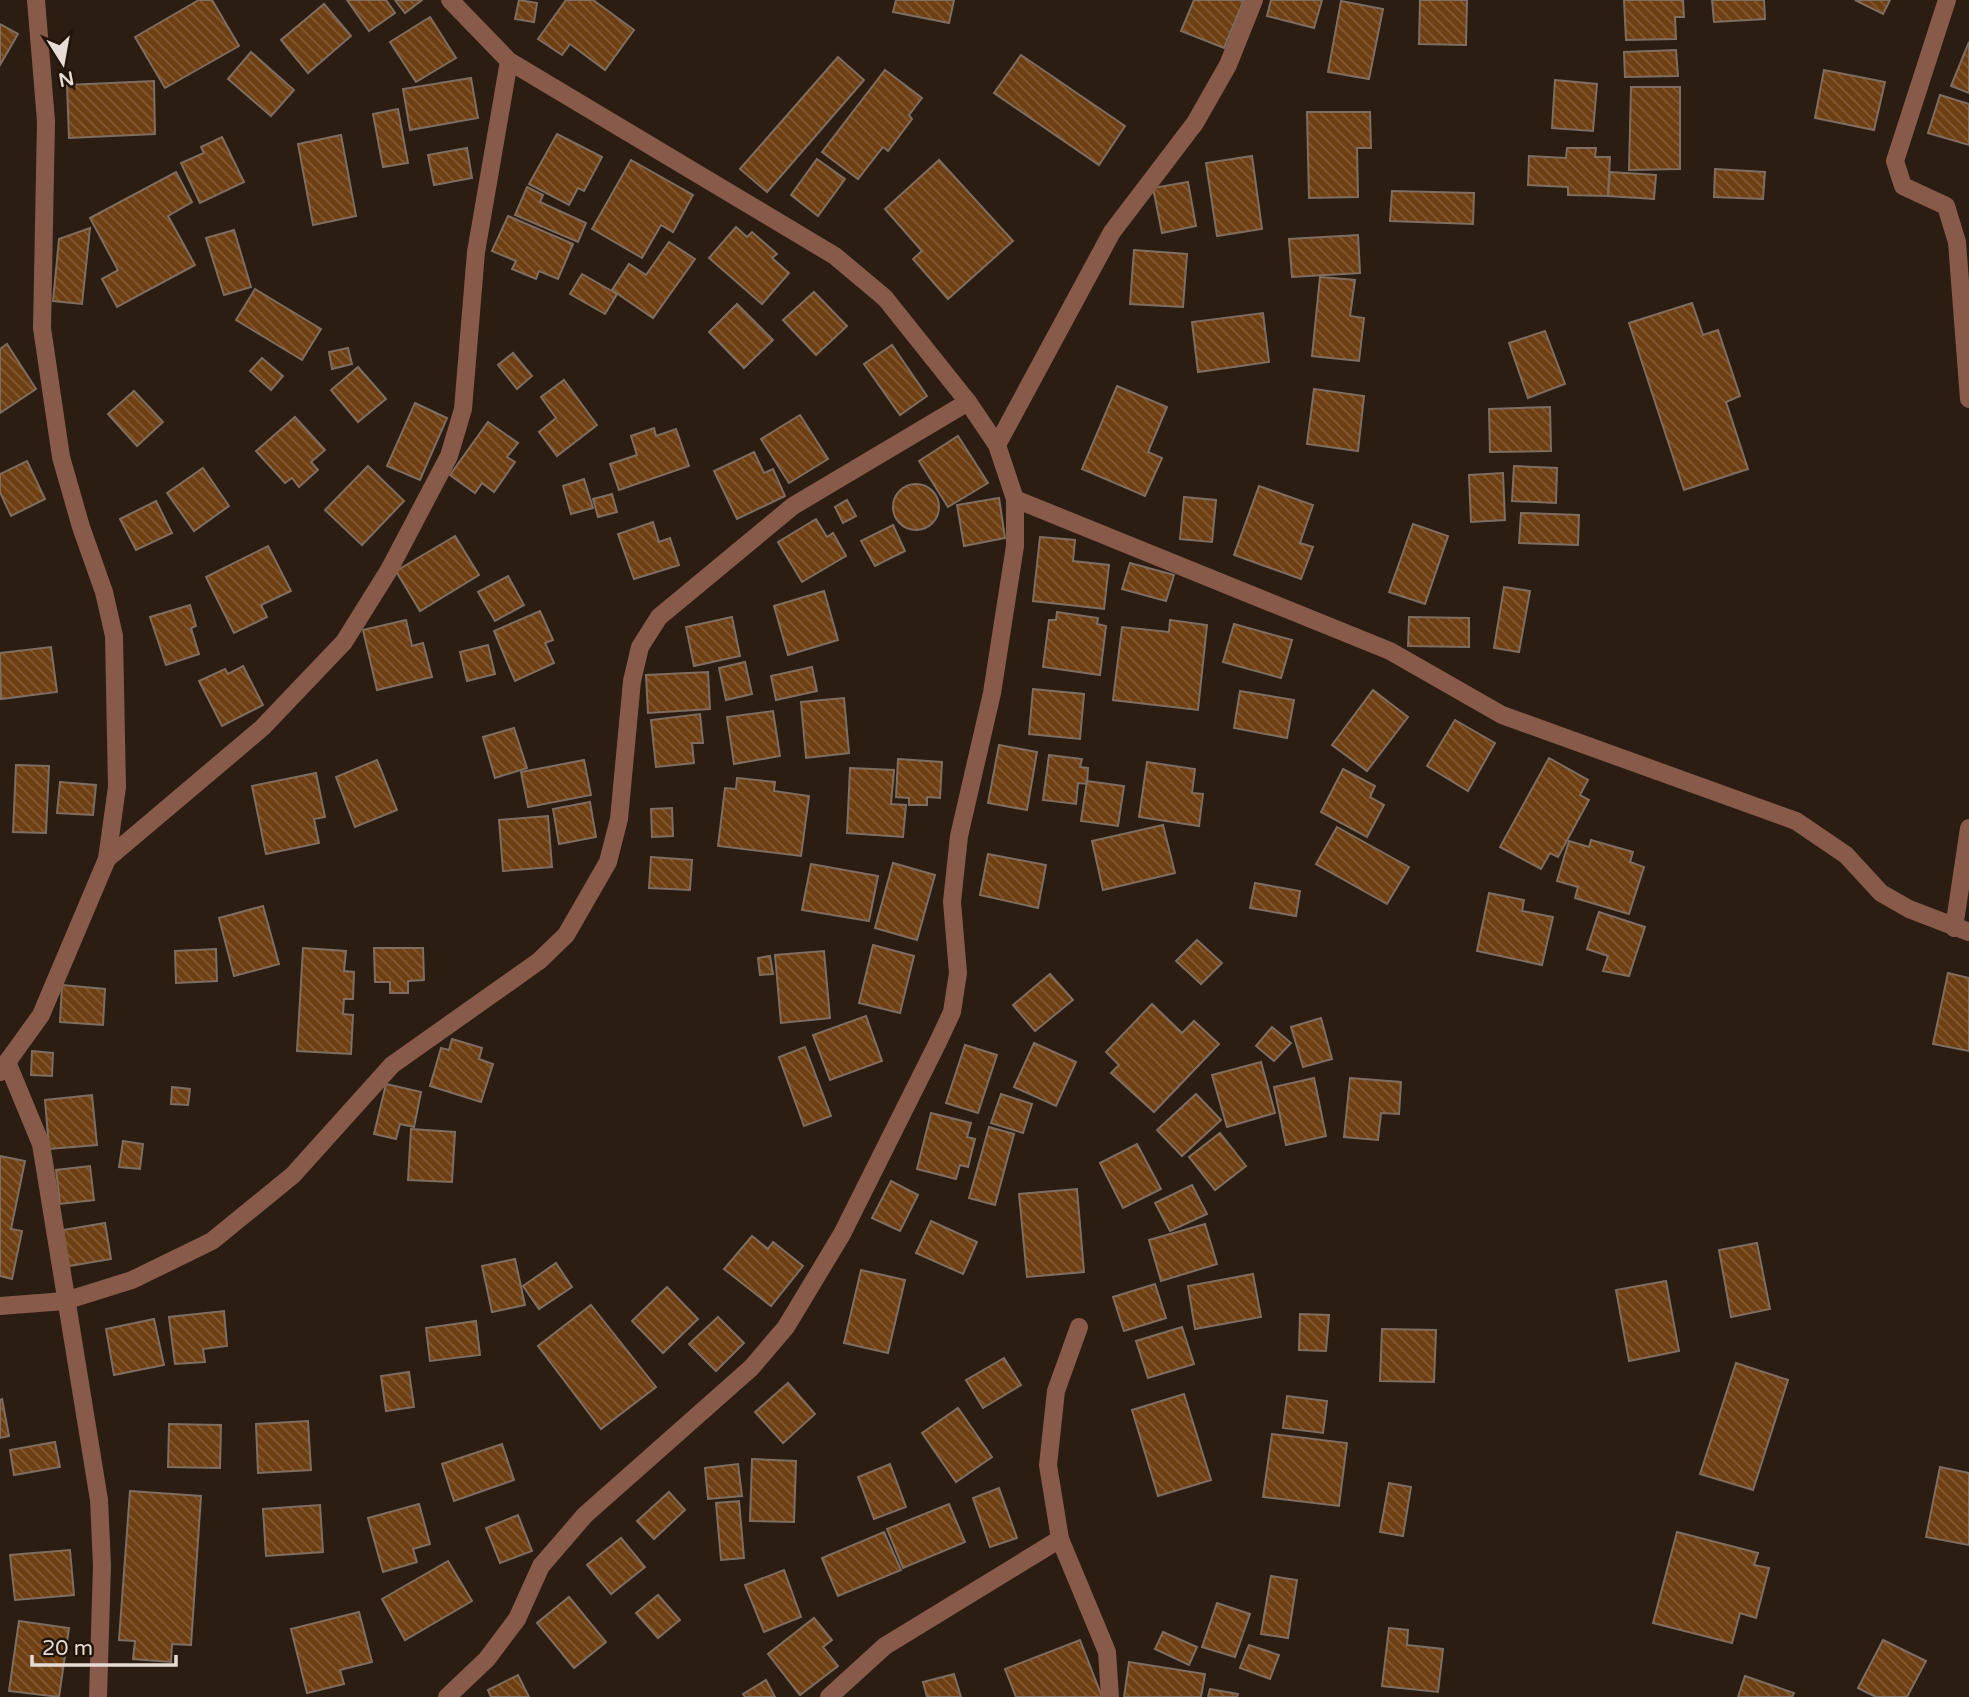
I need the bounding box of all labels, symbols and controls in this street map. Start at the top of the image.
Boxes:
north arrow [28,28,98,98]
text: N [56,66,76,91]
scale bar [32,1624,175,1668]
text: 20 m [42,1636,93,1661]

